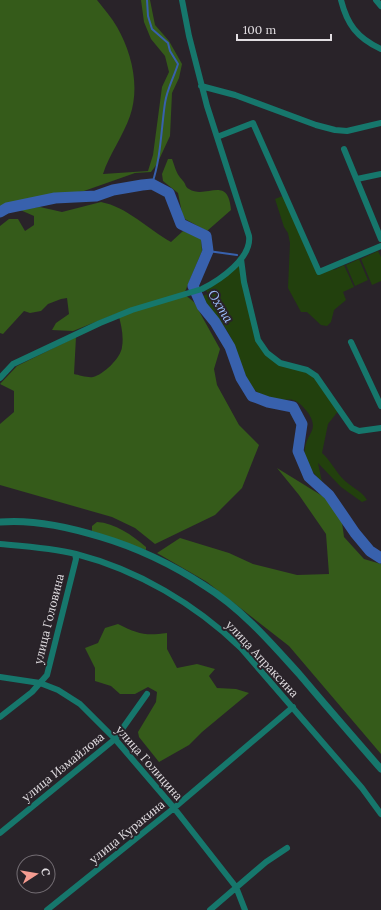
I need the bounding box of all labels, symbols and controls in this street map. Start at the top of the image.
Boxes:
scale bar [237,16,331,42]
text: 100 m [243,22,276,37]
water label: Охта [204,287,238,327]
street label: улица Головина [30,572,67,666]
street label: улица Апраксина [223,617,302,700]
street label: улица Голицина [113,722,186,803]
street label: улица Измайлова [18,729,107,804]
street label: улица Куракина [86,797,167,867]
north arrow [16,854,56,894]
text: С [38,867,54,877]

